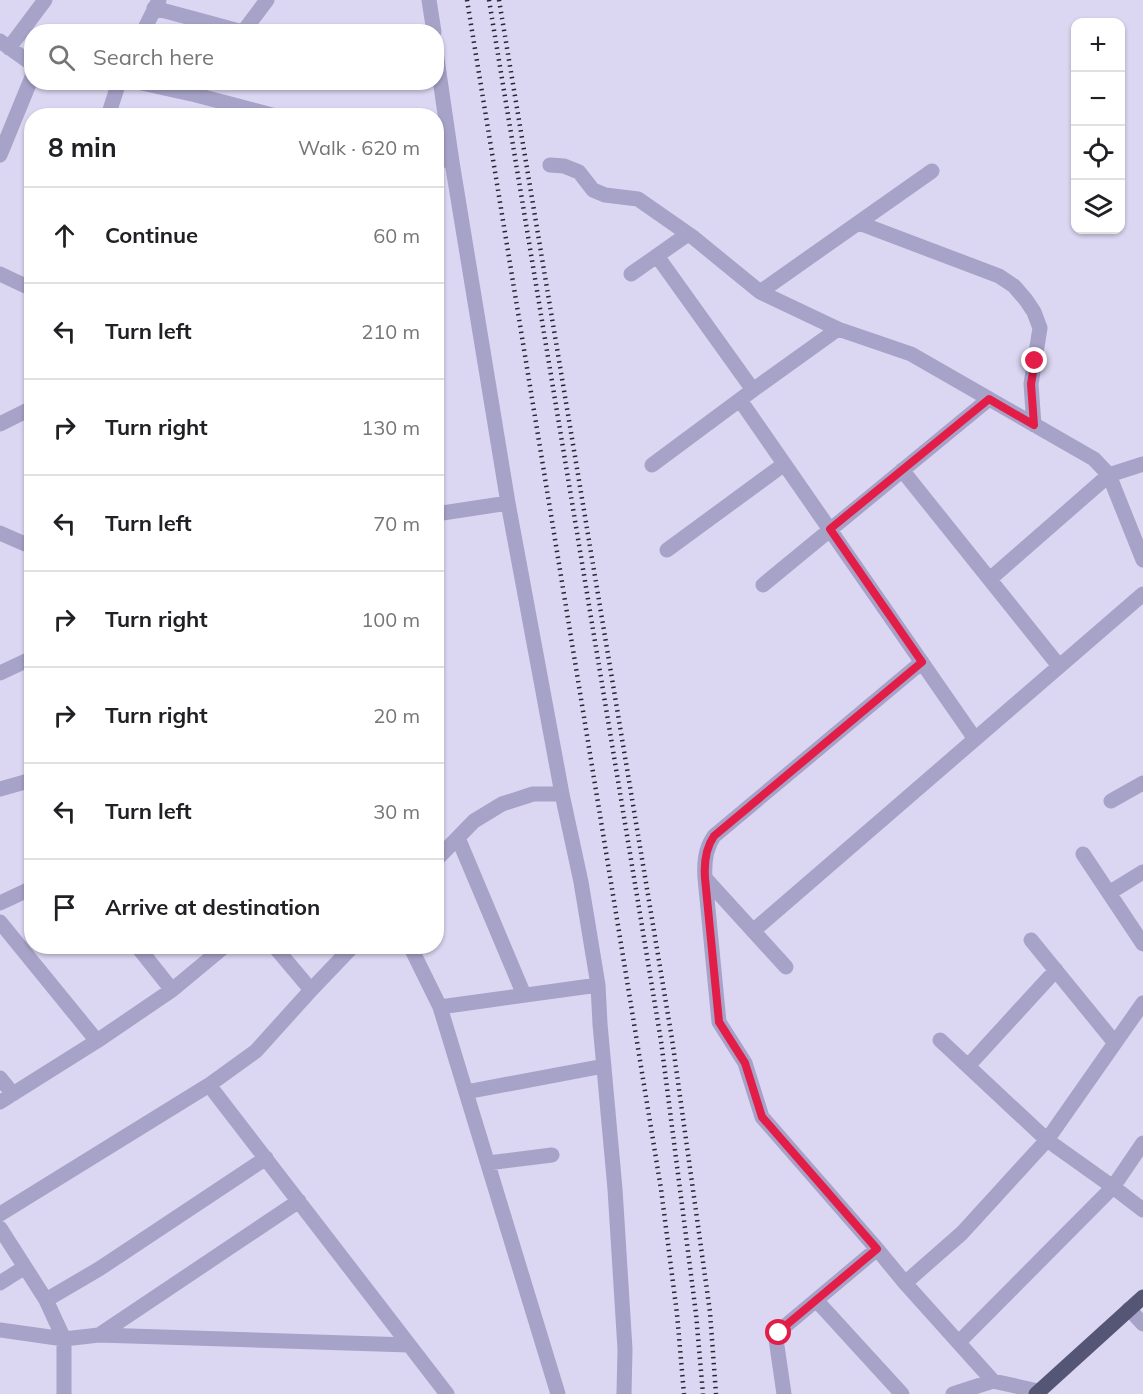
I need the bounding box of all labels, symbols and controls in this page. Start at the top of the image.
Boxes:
map controls [1071,18,1125,234]
button: + [1071,18,1125,72]
search box [24,24,444,90]
icon: search [45,41,78,74]
text: Search here [93,43,214,71]
button: − [1071,72,1125,126]
button: locate [1071,126,1125,180]
text: 8 min [48,131,117,164]
text: Walk · 620 m [298,135,420,160]
button: layers [1071,180,1125,234]
icon: ahead [48,219,81,252]
text: Continue [105,221,198,249]
text: 60 m [373,223,420,248]
icon: left [48,315,81,348]
text: Turn left [105,317,192,345]
text: 210 m [361,319,420,344]
route end [1021,347,1047,373]
icon: right [48,411,81,444]
text: Turn right [105,413,208,441]
text: 130 m [361,415,420,440]
icon: left [48,507,81,540]
text: Turn left [105,509,192,537]
text: 70 m [373,511,420,536]
icon: right [48,603,81,636]
text: Turn right [105,605,208,633]
text: 100 m [361,607,420,632]
icon: right [48,699,81,732]
text: Turn right [105,701,208,729]
text: 20 m [373,703,420,728]
icon: left [48,795,81,828]
text: Turn left [105,797,192,825]
text: 30 m [373,799,420,824]
icon: arrive [48,891,81,924]
text: Arrive at destination [105,893,320,921]
route start [765,1319,791,1345]

